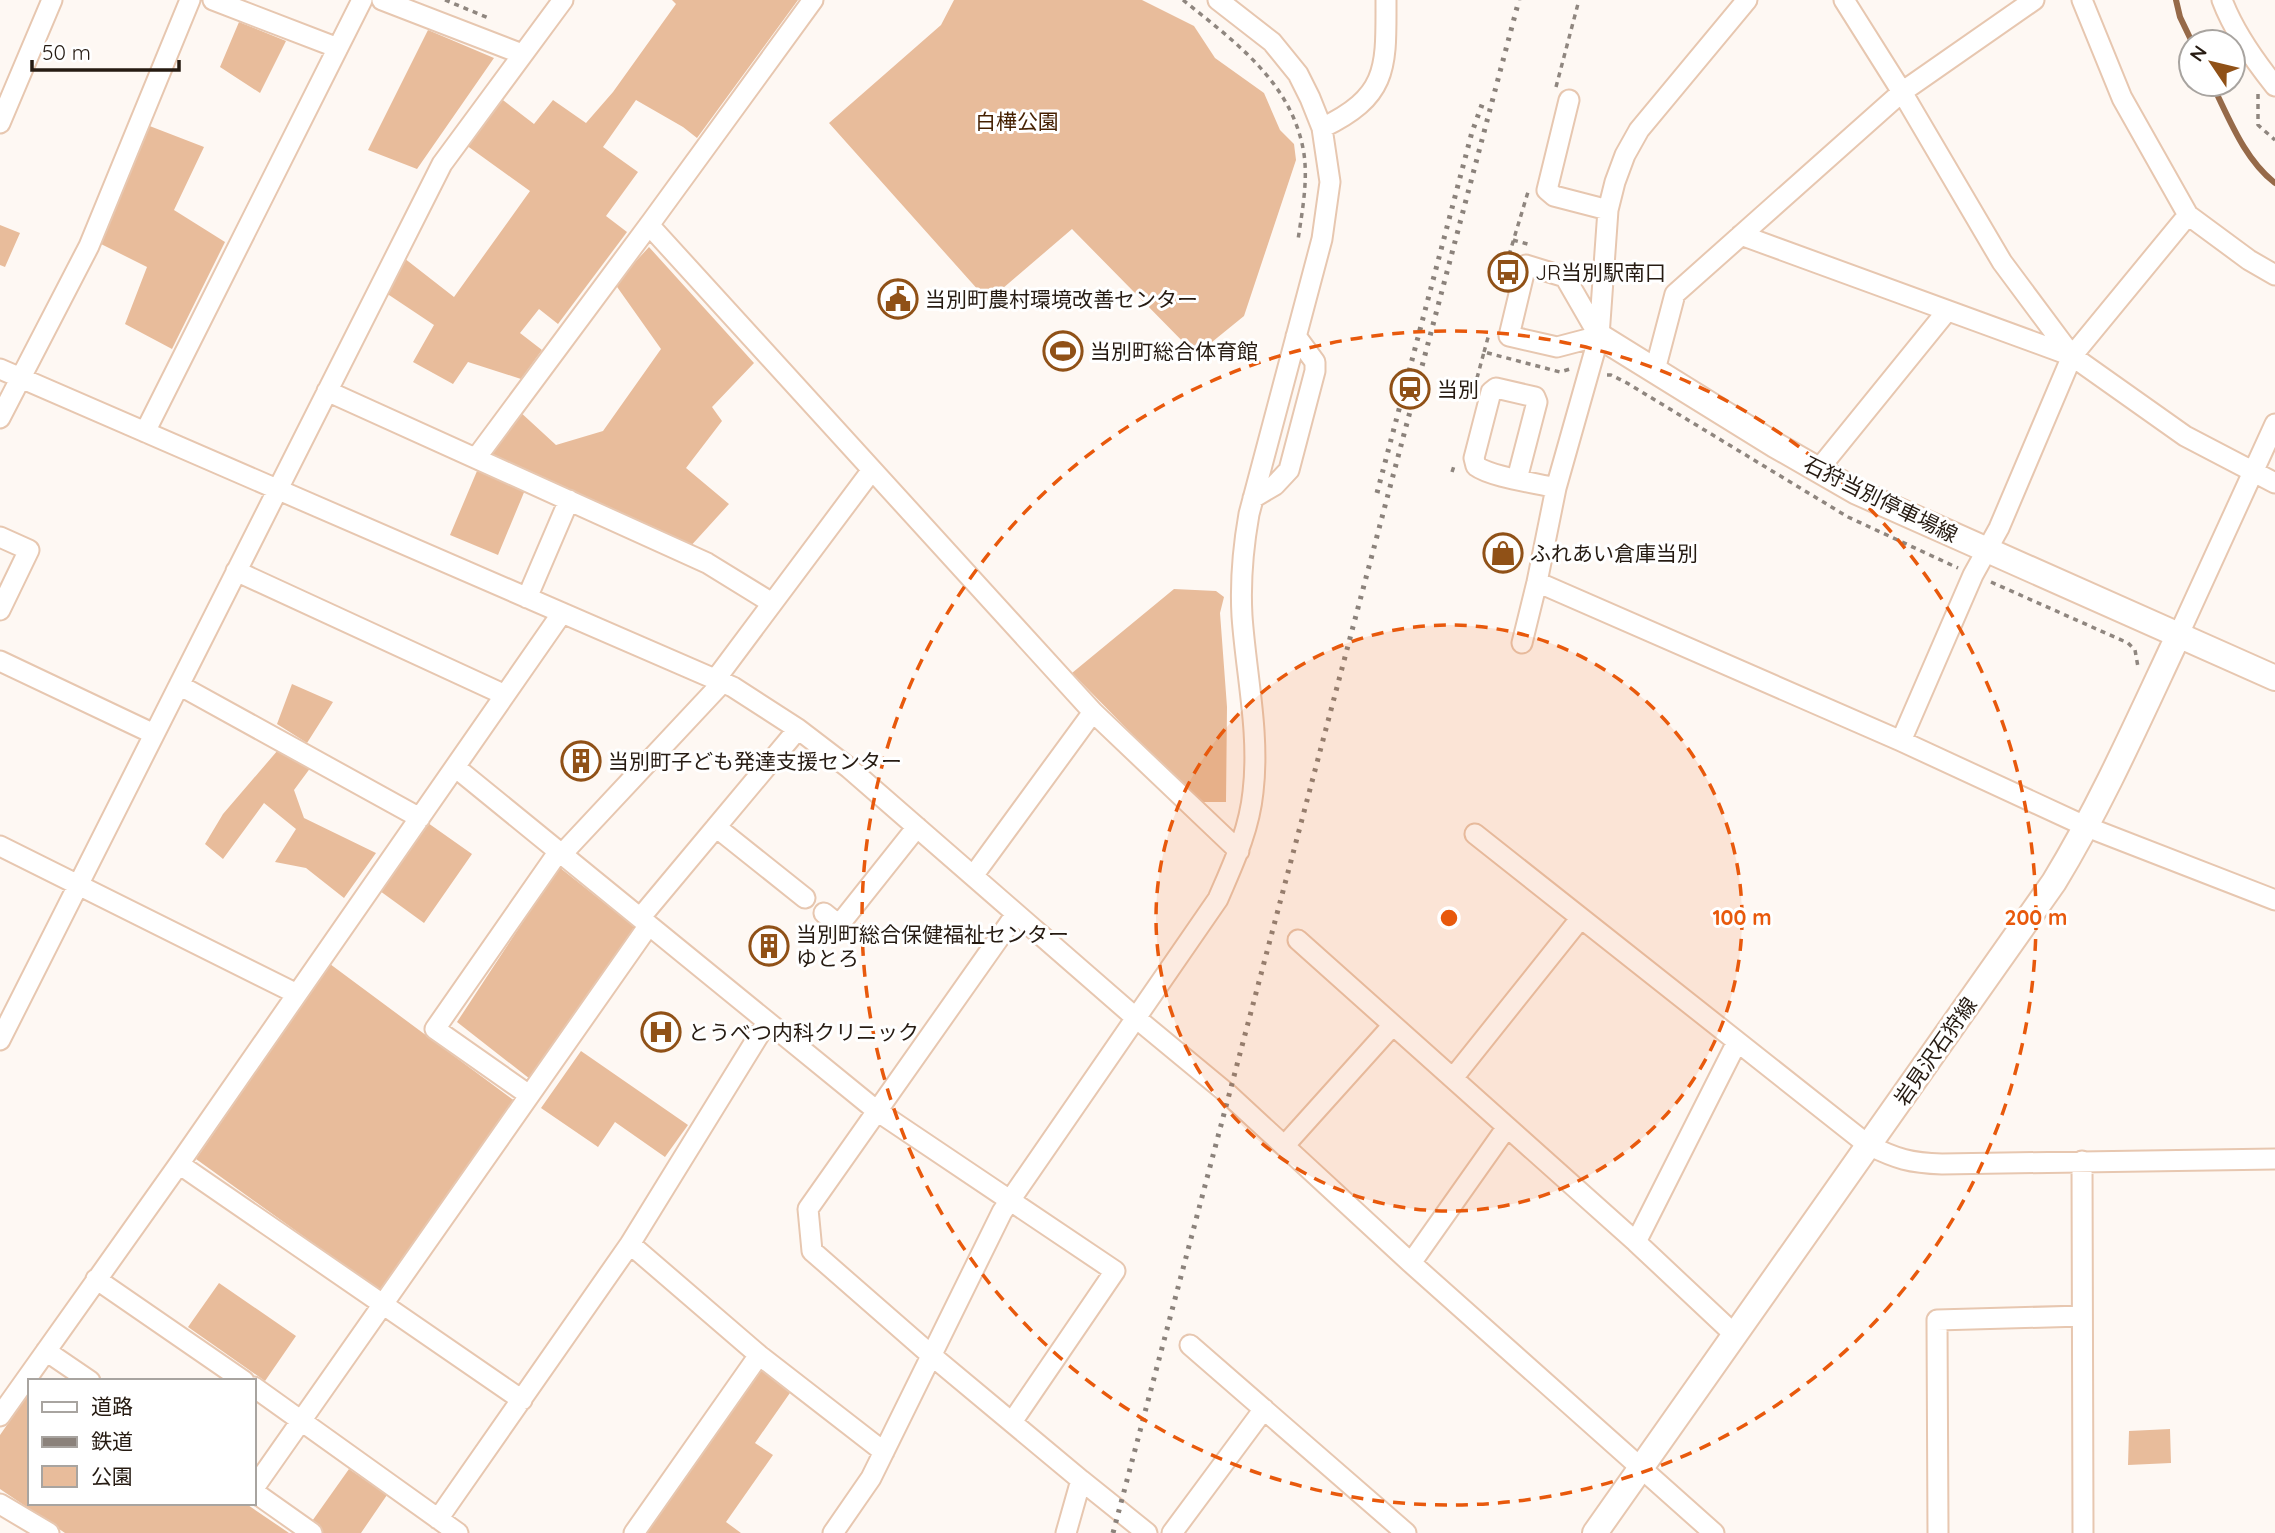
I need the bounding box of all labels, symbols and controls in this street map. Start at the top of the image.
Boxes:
scale bar [32,28,178,72]
north arrow [2177,28,2247,98]
text: 50 m [42,39,91,65]
text: N [2184,41,2212,66]
park label: 白樺公園 [975,108,1059,134]
bus stop icon: JR当別駅南口 [1487,251,1529,293]
place label: JR当別駅南口 [1535,259,1666,285]
public building icon: 当別町農村環境改善センター [877,278,919,320]
place label: 当別町農村環境改善センター [925,286,1198,312]
sports icon: 当別町総合体育館 [1042,330,1084,372]
place label: 当別町総合体育館 [1090,338,1258,364]
station icon: 当別 [1389,368,1431,410]
place label: 当別 [1437,376,1479,402]
street label: 石狩当別停車場線 [1800,450,1962,548]
shop icon: ふれあい倉庫当別 [1482,532,1524,574]
place label: ふれあい倉庫当別 [1530,540,1698,566]
building icon: 当別町子ども発達支援センター [560,740,602,782]
place label: 当別町子ども発達支援センター [608,748,902,774]
text: 100 m [1712,904,1772,930]
text: 200 m [2005,904,2067,930]
centre of rings [1437,906,1461,930]
place label: 当別町総合保健福祉センター ゆとろ [796,921,1069,971]
building icon: 当別町総合保健福祉センター ゆとろ [748,925,790,967]
street label: 岩見沢石狩線 [1888,992,1982,1110]
hospital icon: とうべつ内科クリニック [640,1011,682,1053]
place label: とうべつ内科クリニック [688,1019,919,1045]
legend [28,1379,256,1505]
text: 道路 [91,1393,133,1419]
text: 鉄道 [91,1428,133,1454]
text: 公園 [91,1463,133,1489]

